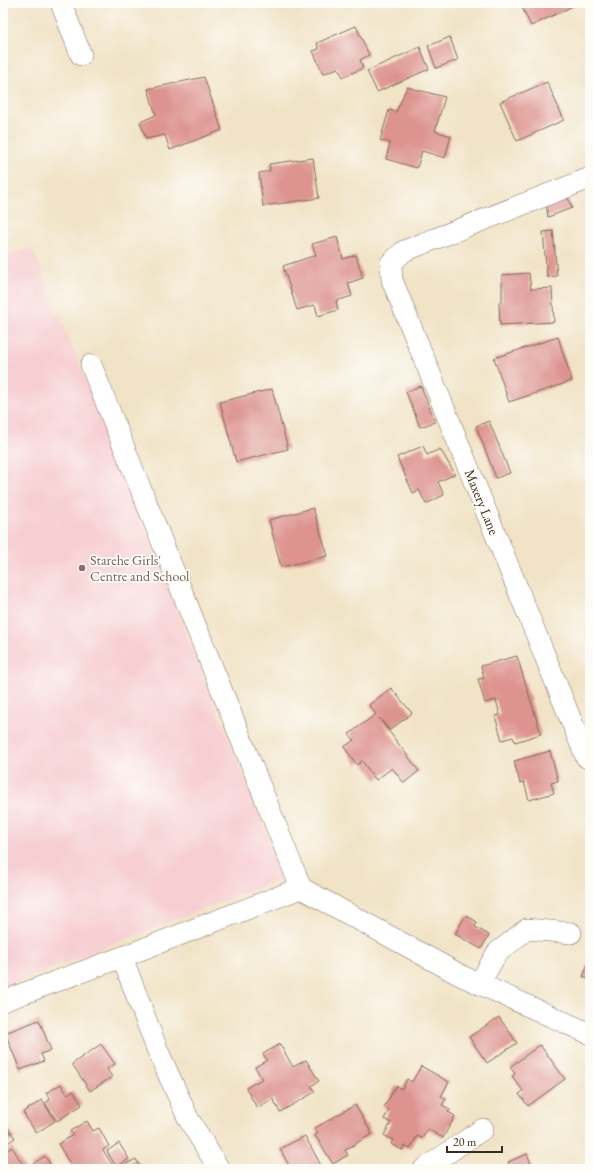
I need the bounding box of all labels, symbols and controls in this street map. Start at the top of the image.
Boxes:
street label: Maxery Lane [461,467,504,538]
place label: Starehe Girls' Centre and School [90,551,190,585]
marker: Starehe Girls' Centre and School [77,563,87,573]
scale bar [447,1128,502,1154]
text: 20 m [453,1134,477,1150]

